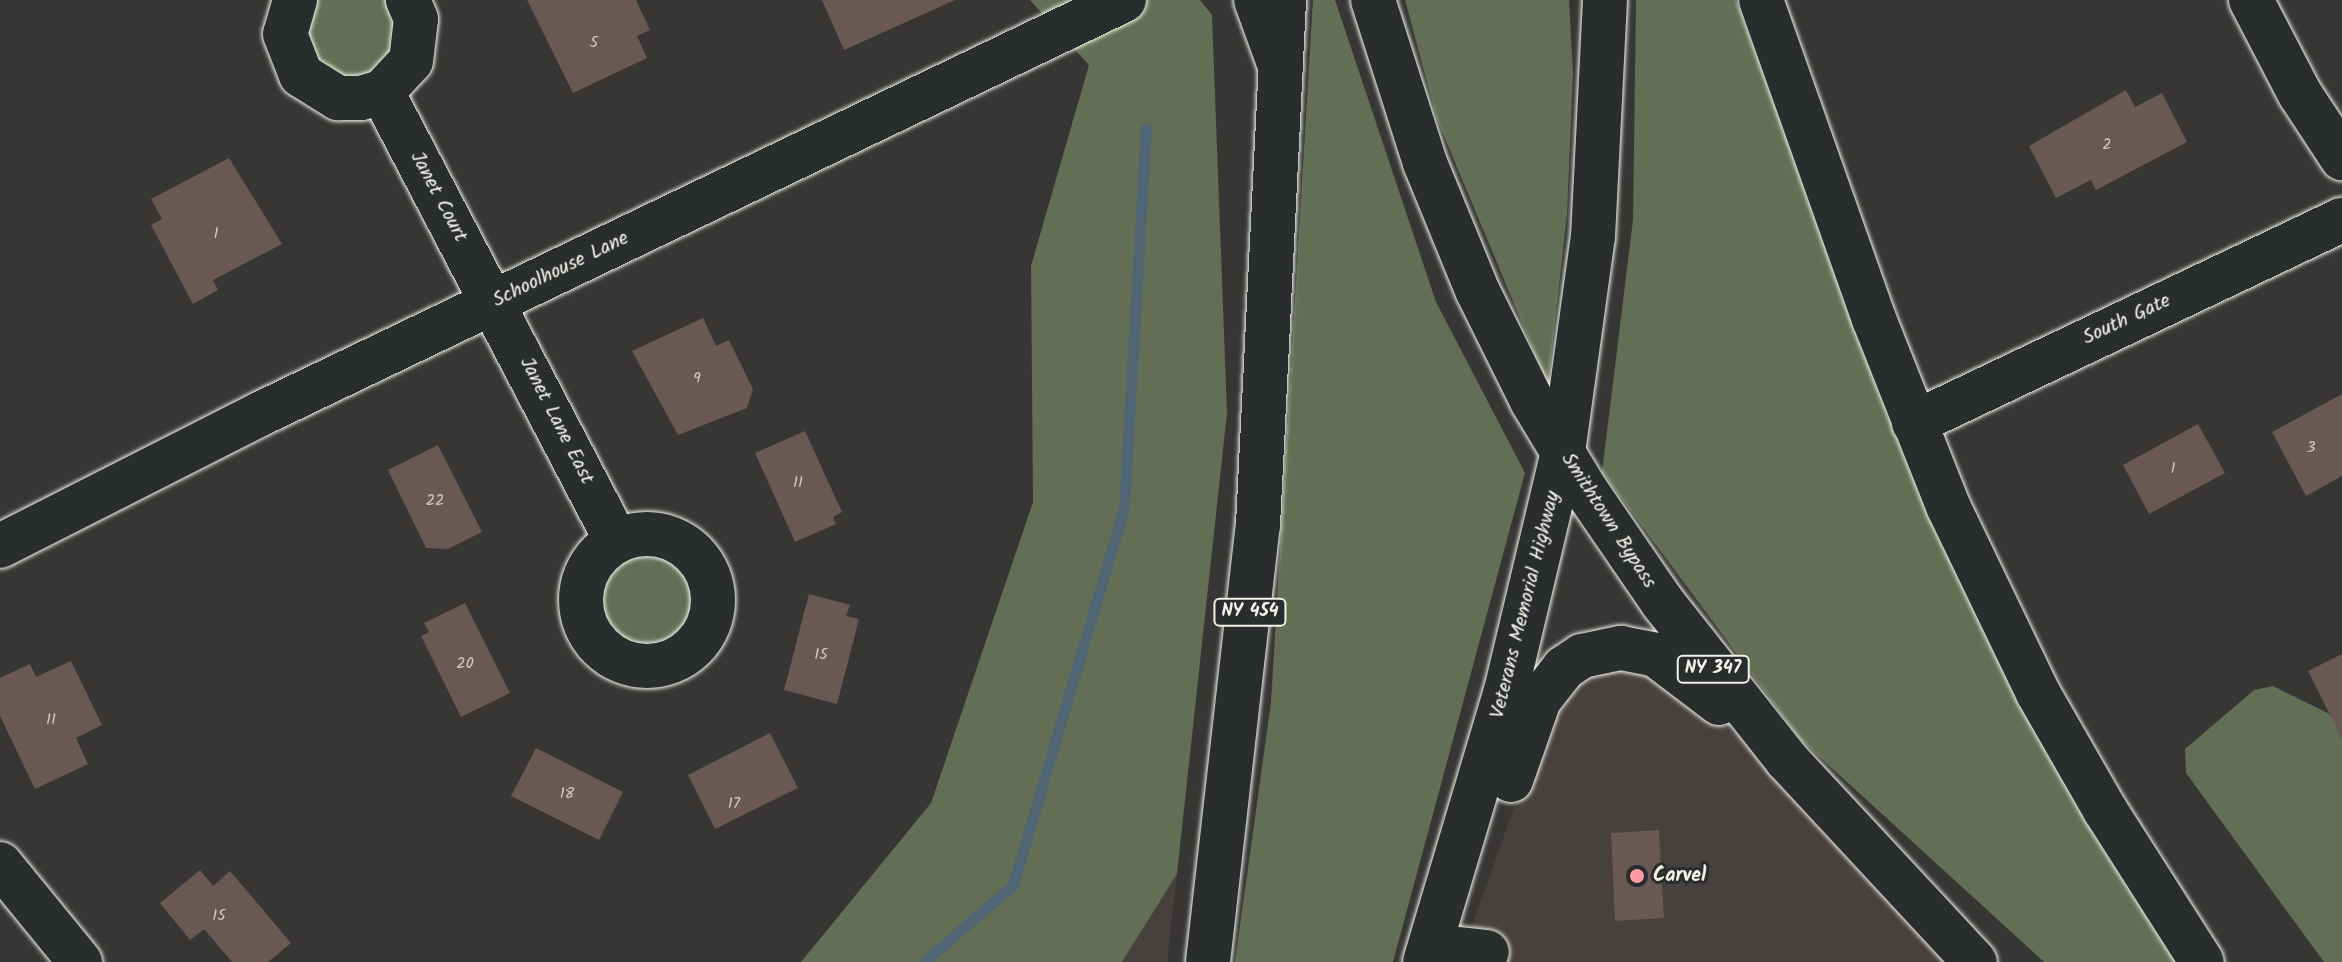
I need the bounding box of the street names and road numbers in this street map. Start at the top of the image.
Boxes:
street label: Janet Court [404,148,472,246]
street label: Schoolhouse Lane [489,227,633,313]
street label: South Gate [2079,289,2175,351]
street label: Janet Lane East [514,353,598,489]
street label: Smithtown Bypass [1555,449,1661,593]
street label: Veterans Memorial Highway [1486,489,1566,721]
road number: NY 454 [1212,598,1288,626]
road number: NY 347 [1675,655,1751,683]

